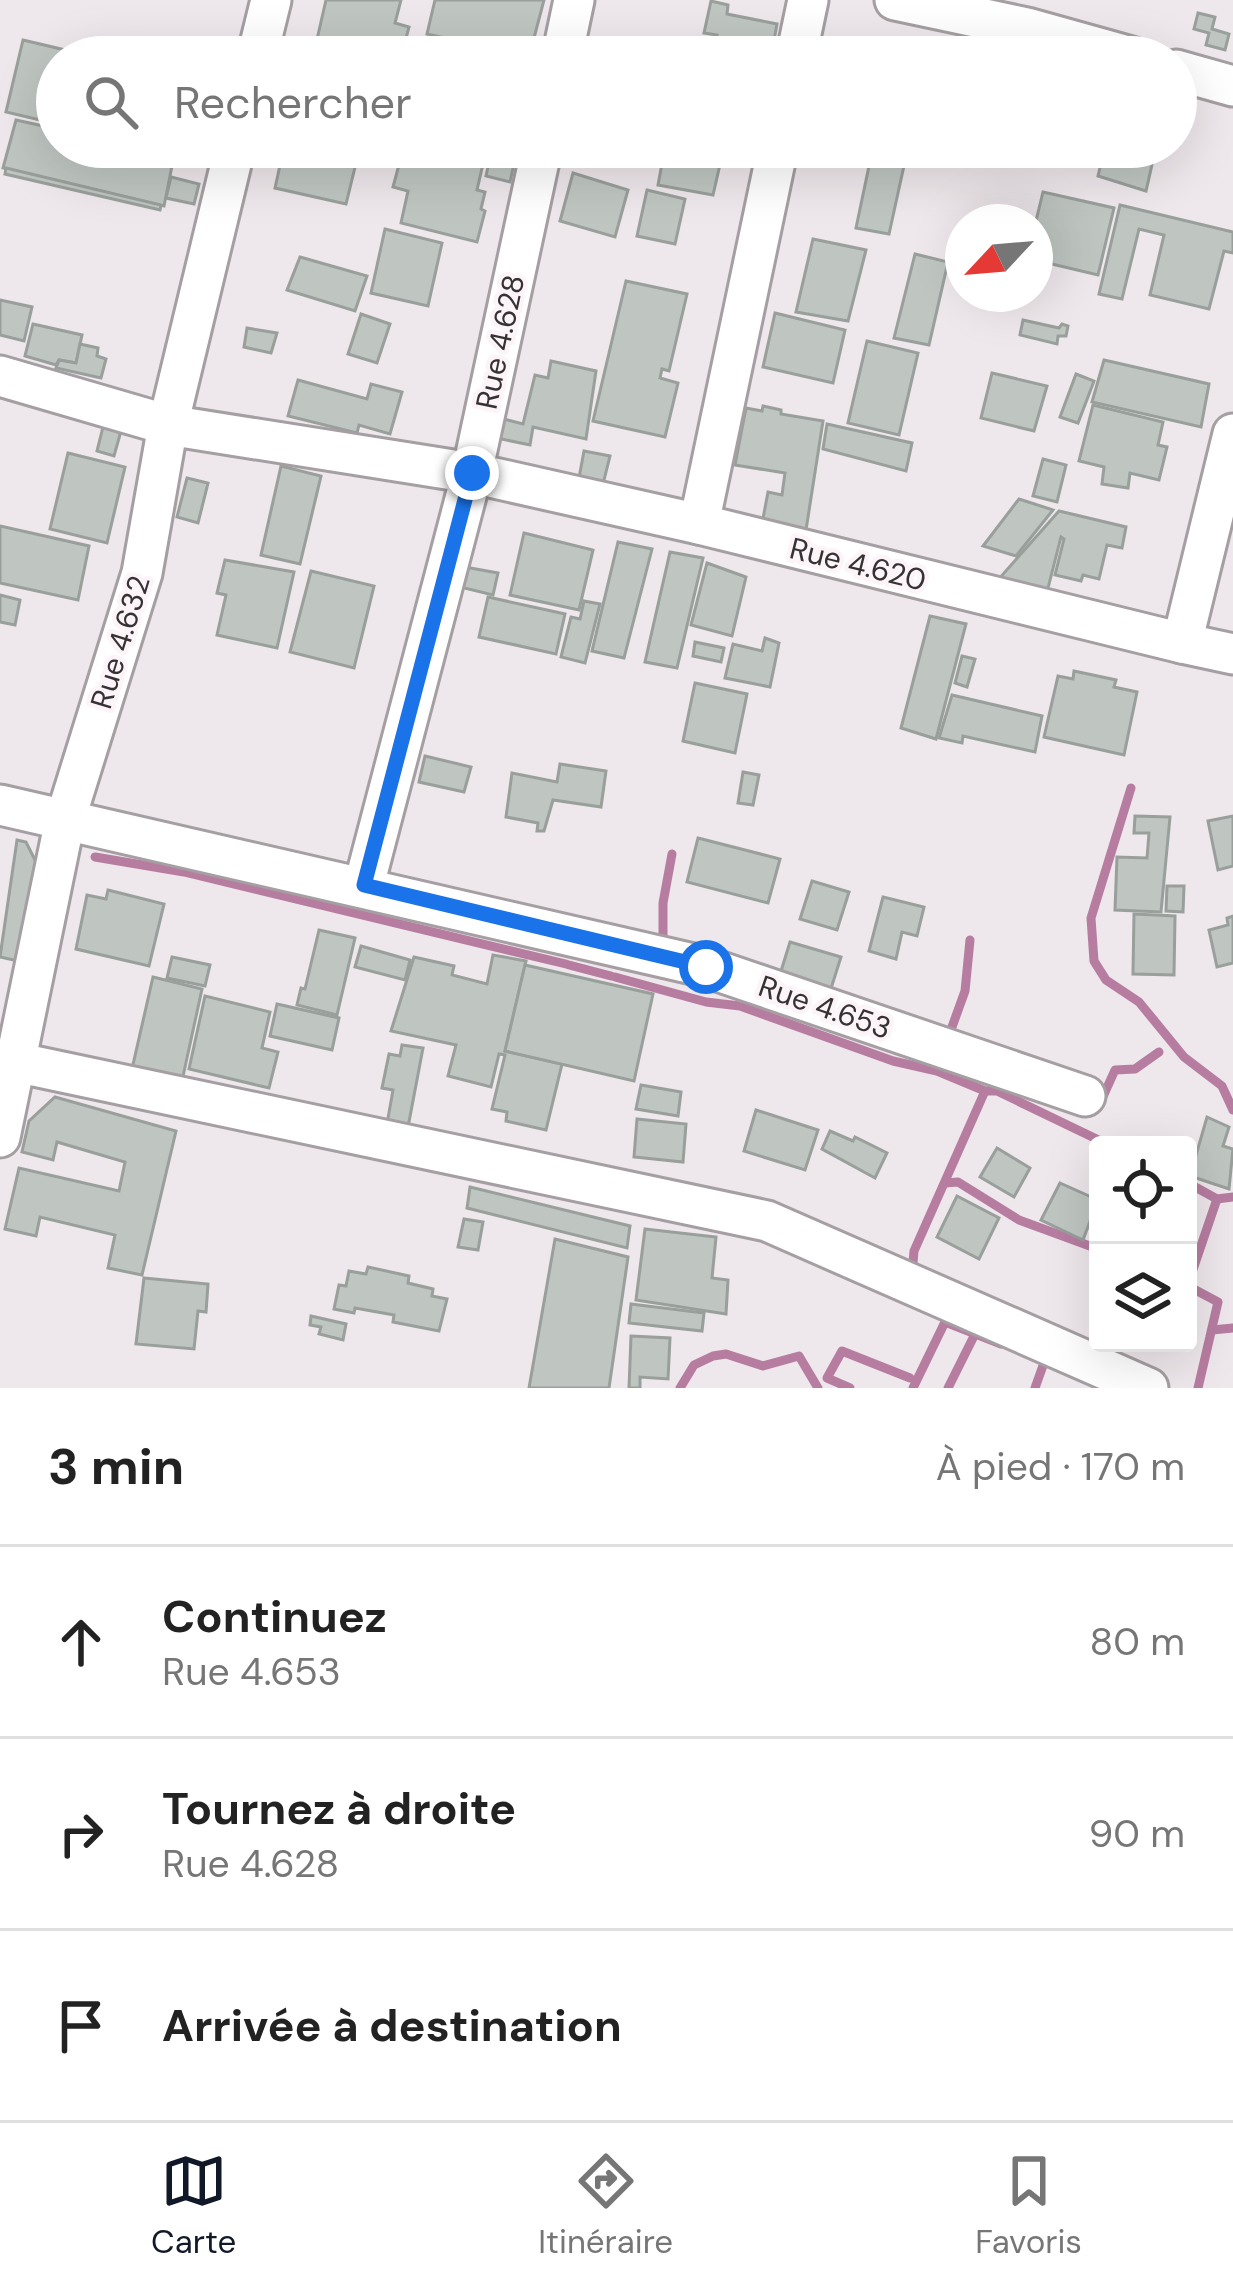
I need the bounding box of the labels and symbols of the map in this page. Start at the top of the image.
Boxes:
north arrow [945,204,1053,312]
street label: Rue 4.628 [467,271,533,413]
route end [445,446,499,500]
street label: Rue 4.620 [786,528,930,600]
street label: Rue 4.632 [81,571,159,713]
route start [679,940,733,994]
street label: Rue 4.653 [754,966,896,1048]

